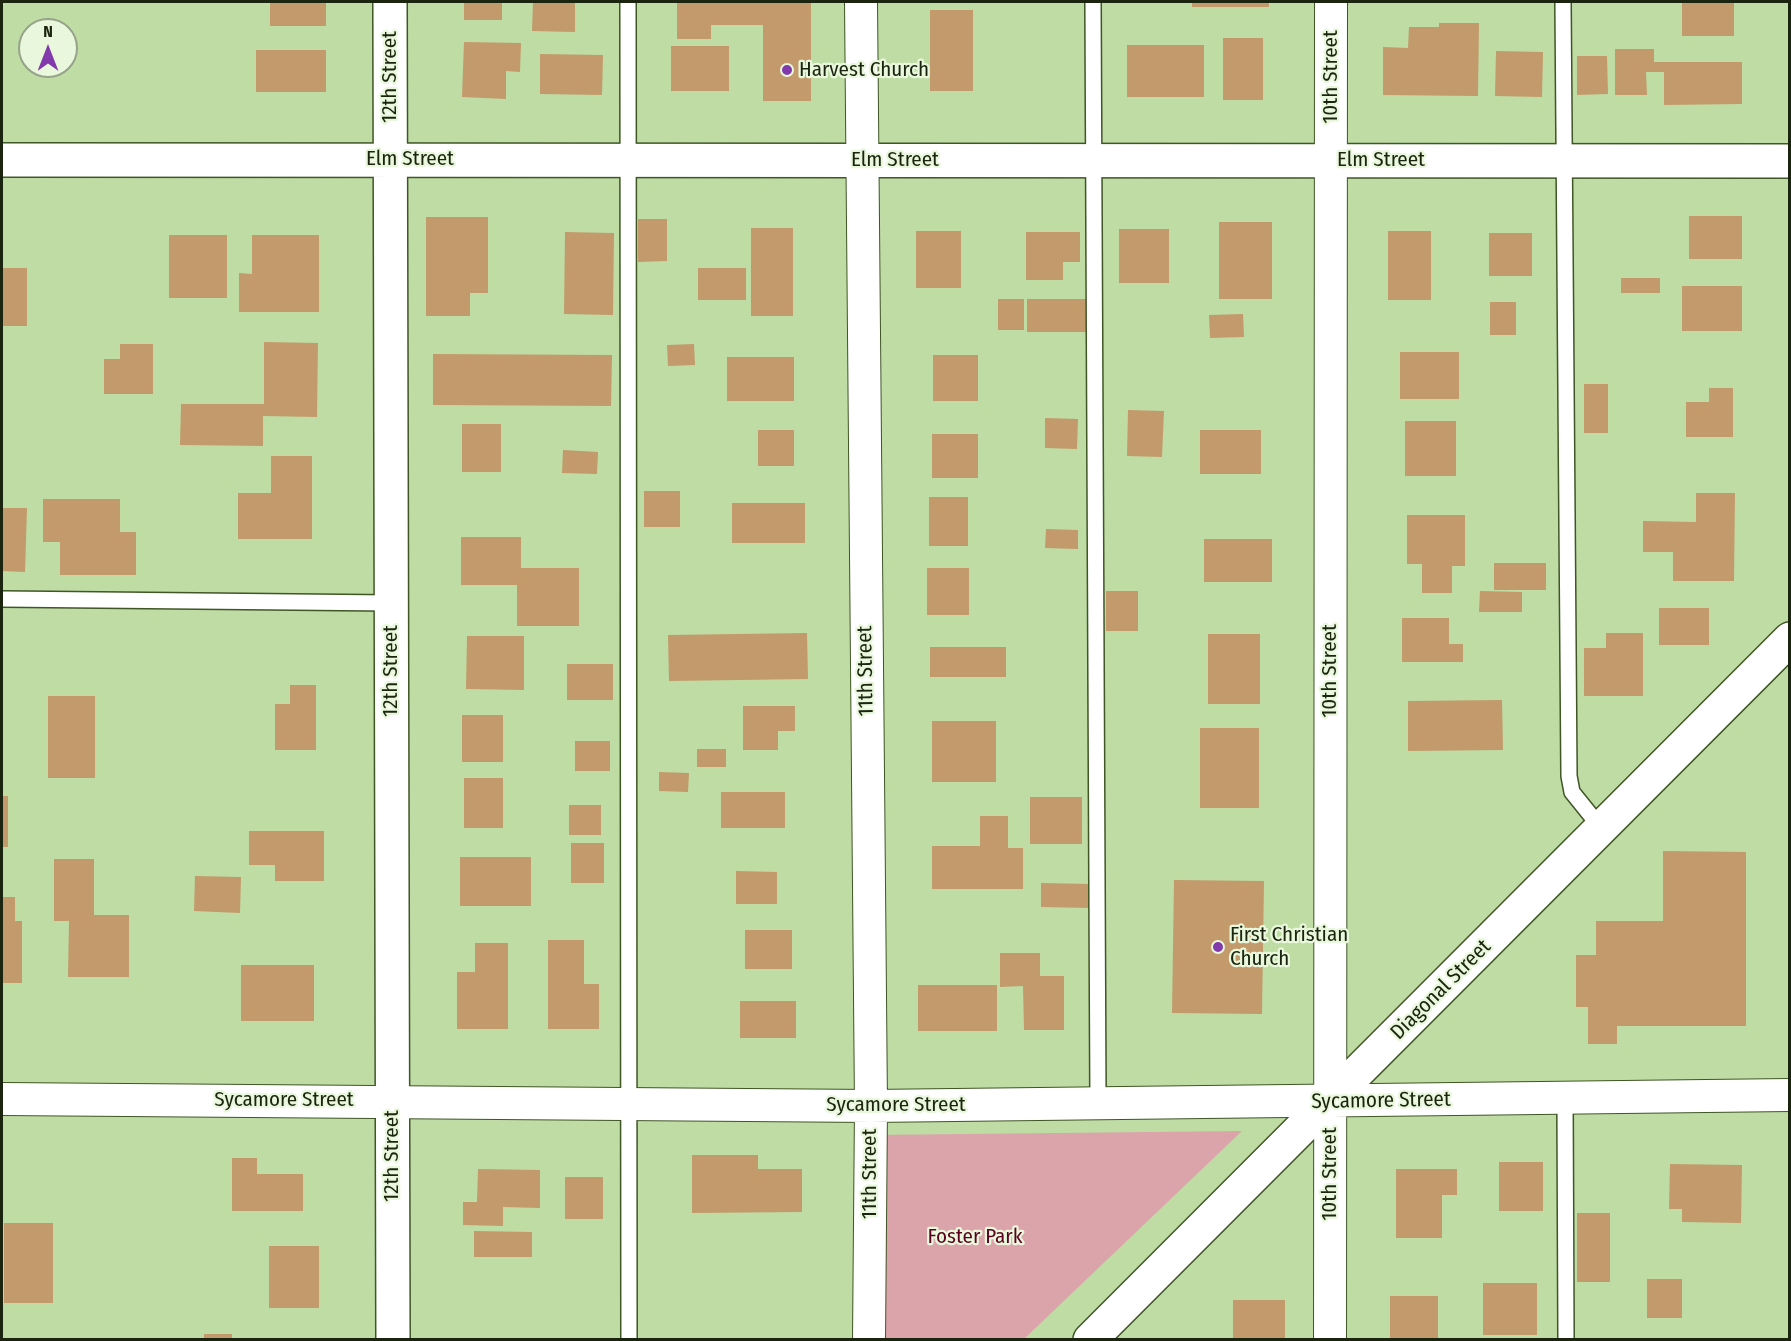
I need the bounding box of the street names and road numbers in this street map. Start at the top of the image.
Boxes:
street label: 10th Street [1318,30,1344,124]
street label: 12th Street [377,31,403,123]
street label: Elm Street [366,146,454,172]
street label: Elm Street [851,147,939,173]
street label: Elm Street [1337,147,1425,173]
street label: 10th Street [1317,624,1343,718]
street label: 12th Street [378,625,404,717]
street label: 11th Street [853,625,879,717]
street label: Diagonal Street [1386,935,1496,1045]
street label: Sycamore Street [214,1087,354,1113]
street label: Sycamore Street [1311,1087,1451,1115]
street label: Sycamore Street [826,1092,966,1118]
street label: 12th Street [379,1110,405,1202]
street label: 10th Street [1317,1127,1343,1221]
street label: 11th Street [857,1129,883,1219]

